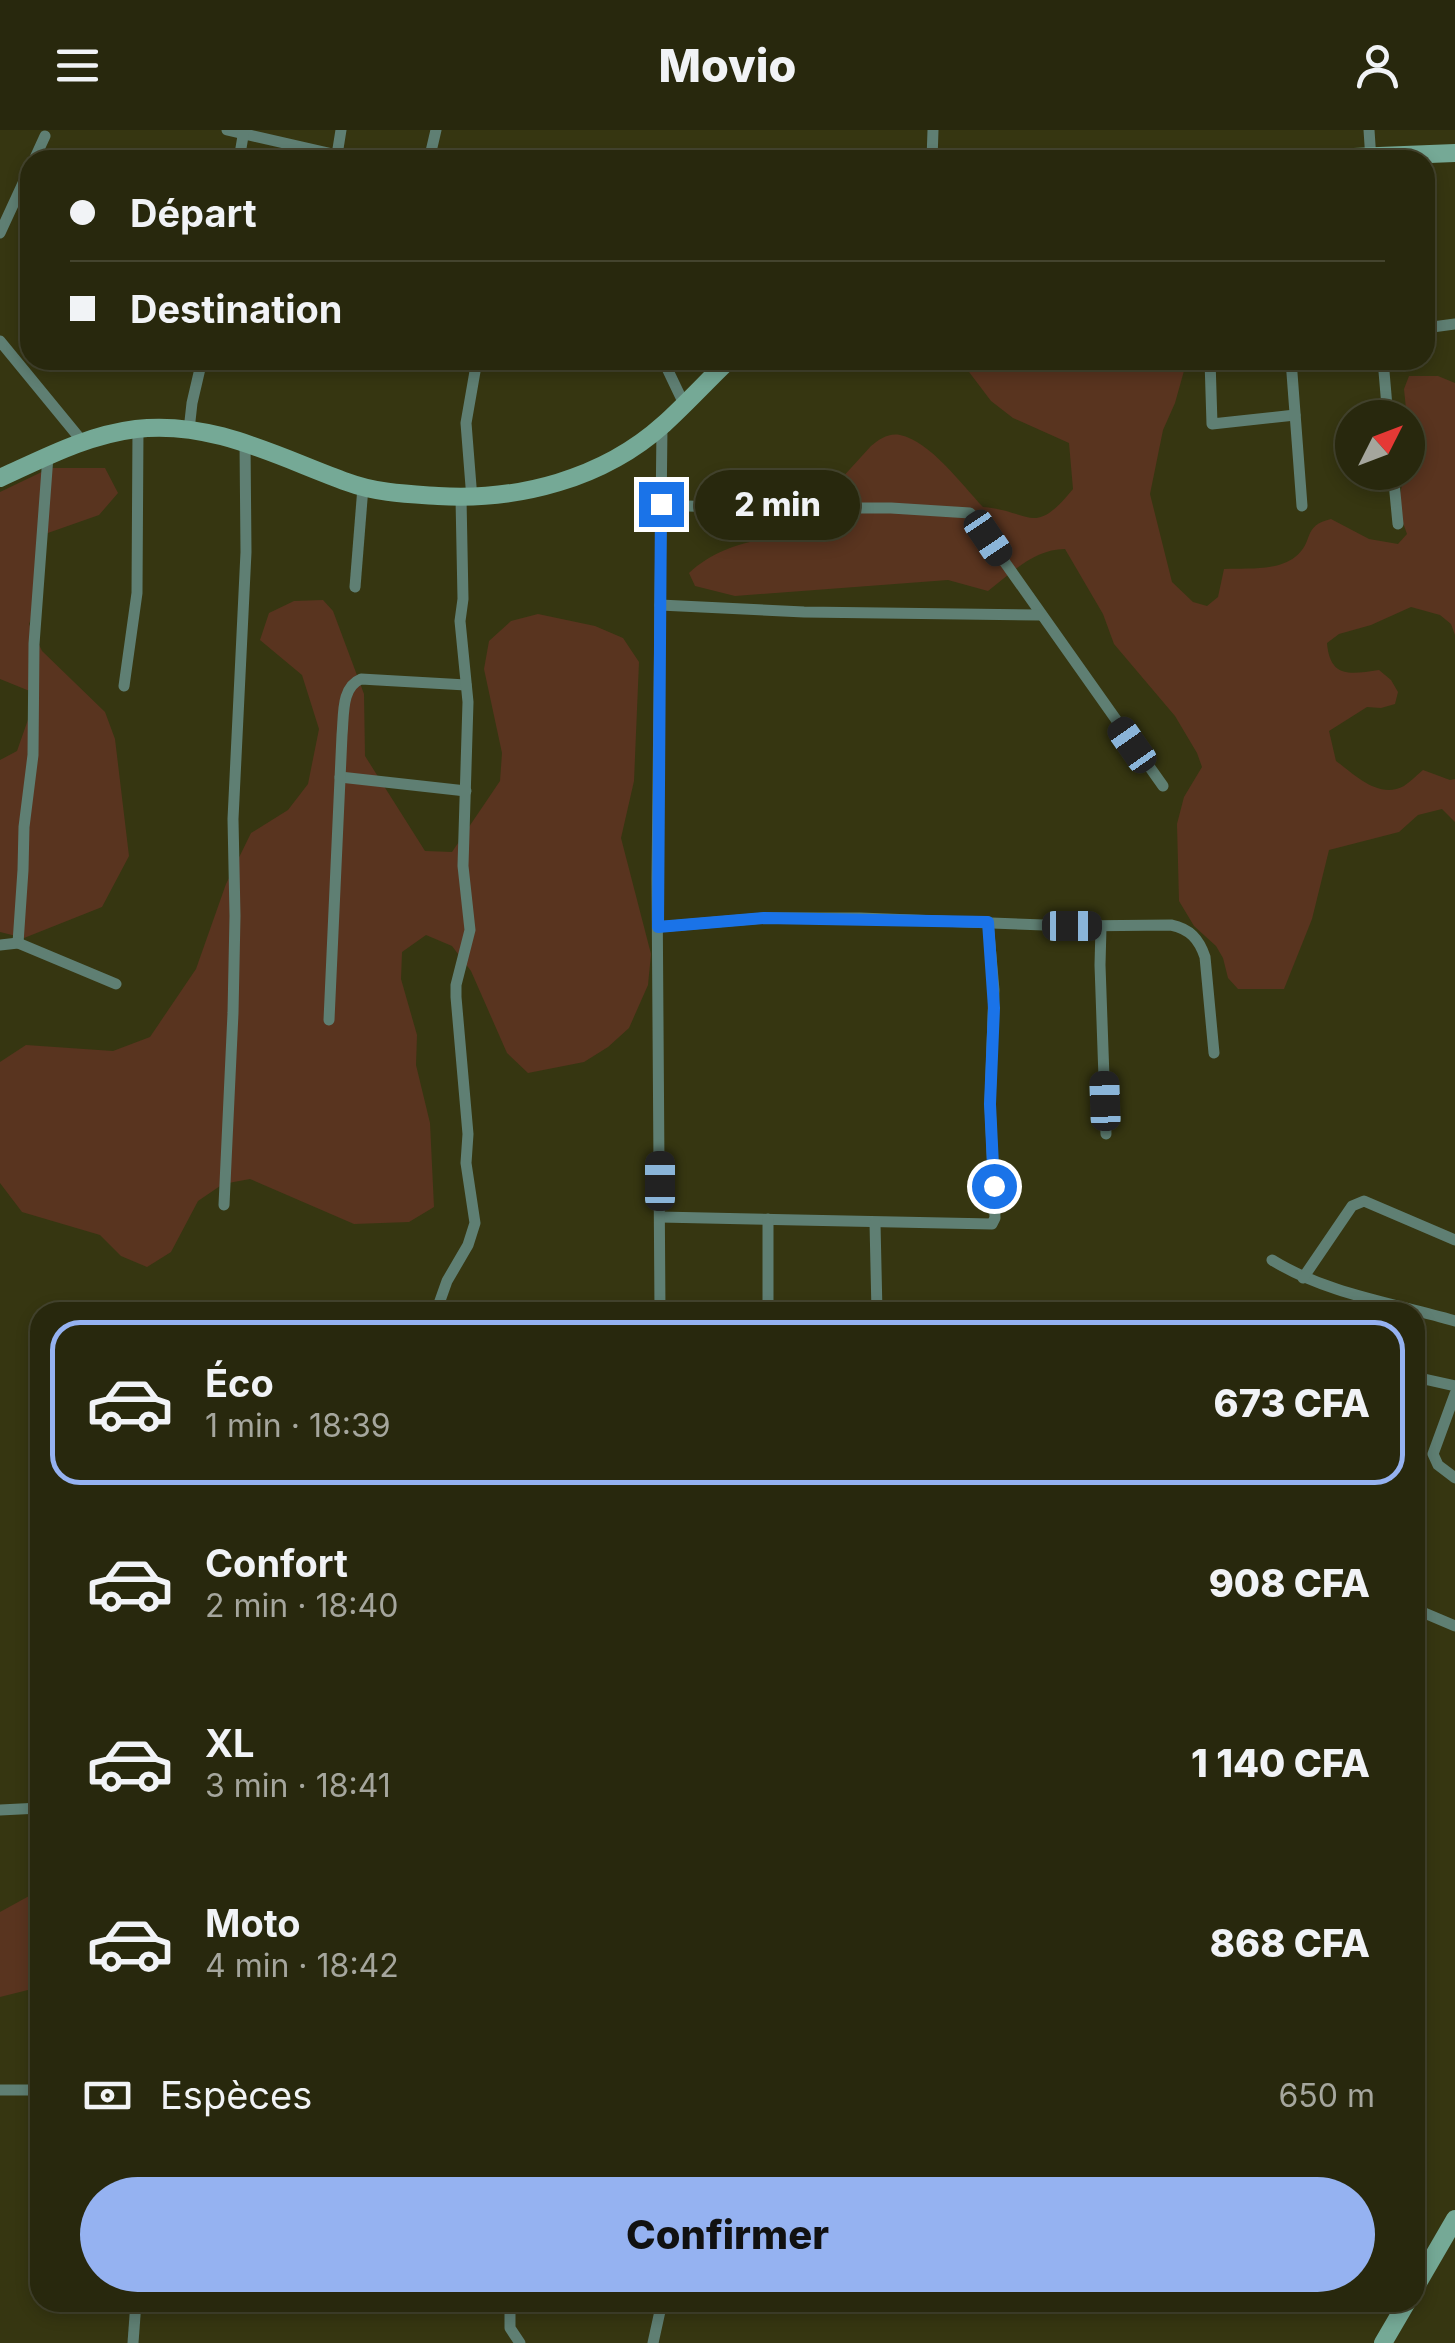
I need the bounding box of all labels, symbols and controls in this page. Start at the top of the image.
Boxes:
icon: menu [50,38,105,93]
text: Movio [659,38,796,93]
icon: person [1350,38,1405,93]
text: Départ [130,190,257,236]
text: Destination [130,286,342,332]
north arrow [1335,400,1425,490]
map controls [1335,400,1425,490]
callout: 2 min [696,469,861,539]
route end [639,482,684,527]
text: 2 min [734,485,821,524]
car [959,505,1017,571]
car [1103,712,1161,778]
car [1042,911,1102,941]
car [1089,1070,1121,1132]
car [645,1151,675,1211]
route start [972,1164,1017,1209]
icon: car [85,1358,175,1448]
text: Éco [205,1360,274,1406]
text: 673 CFA [1214,1380,1370,1426]
text: 1 min · 18:39 [205,1406,391,1445]
icon: car [85,1538,175,1628]
text: Confort [205,1540,348,1586]
text: 908 CFA [1209,1560,1370,1606]
text: 2 min · 18:40 [205,1586,398,1625]
icon: car [85,1718,175,1808]
text: XL [205,1720,255,1766]
text: 1 140 CFA [1191,1740,1370,1786]
text: 3 min · 18:41 [205,1766,391,1805]
icon: car [85,1898,175,1988]
text: Moto [205,1900,301,1946]
text: 868 CFA [1210,1920,1370,1966]
text: 4 min · 18:42 [205,1946,399,1985]
icon: cash [80,2068,135,2123]
text: Espèces [160,2072,312,2118]
text: 650 m [1278,2076,1375,2115]
button: Confirmer [80,2177,1375,2292]

